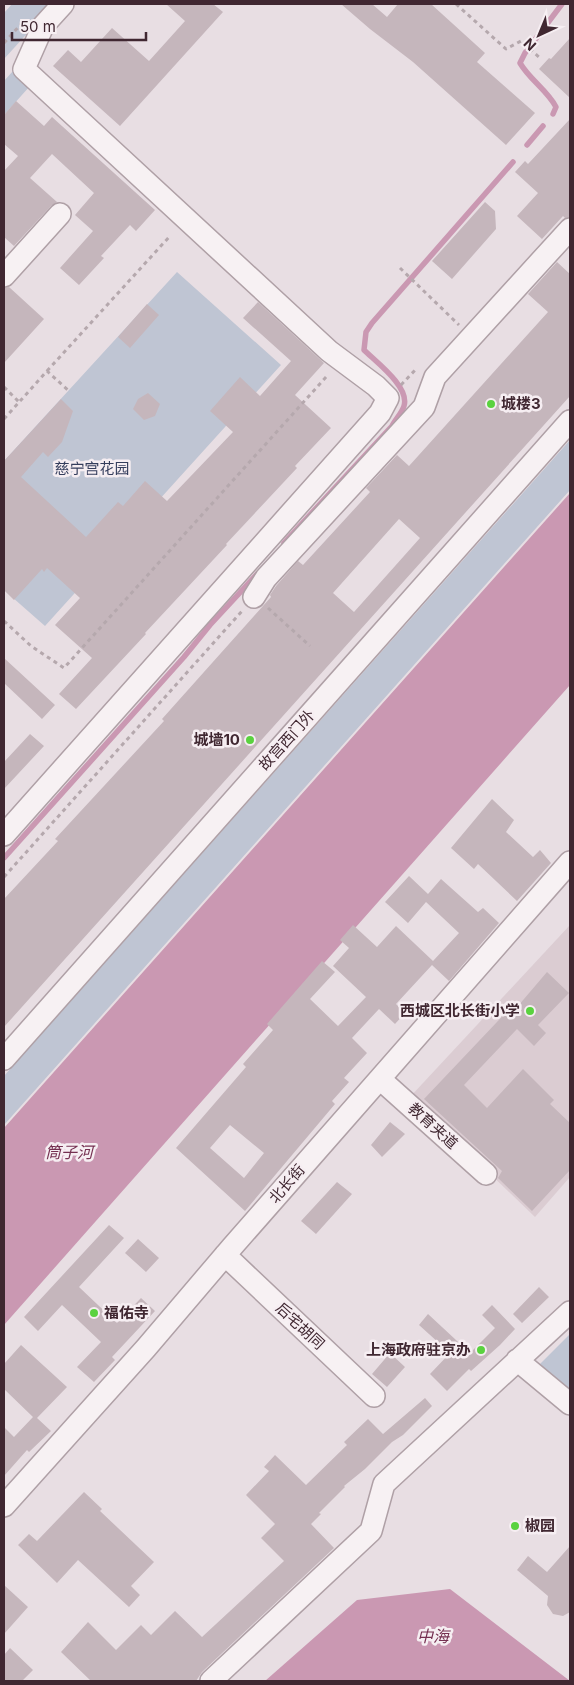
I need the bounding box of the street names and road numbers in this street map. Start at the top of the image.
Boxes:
street label: 故宫西门外 [254,705,319,774]
street label: 教育夹道 [405,1098,462,1153]
street label: 北长街 [265,1160,309,1207]
street label: 后宅胡同 [272,1298,329,1353]

